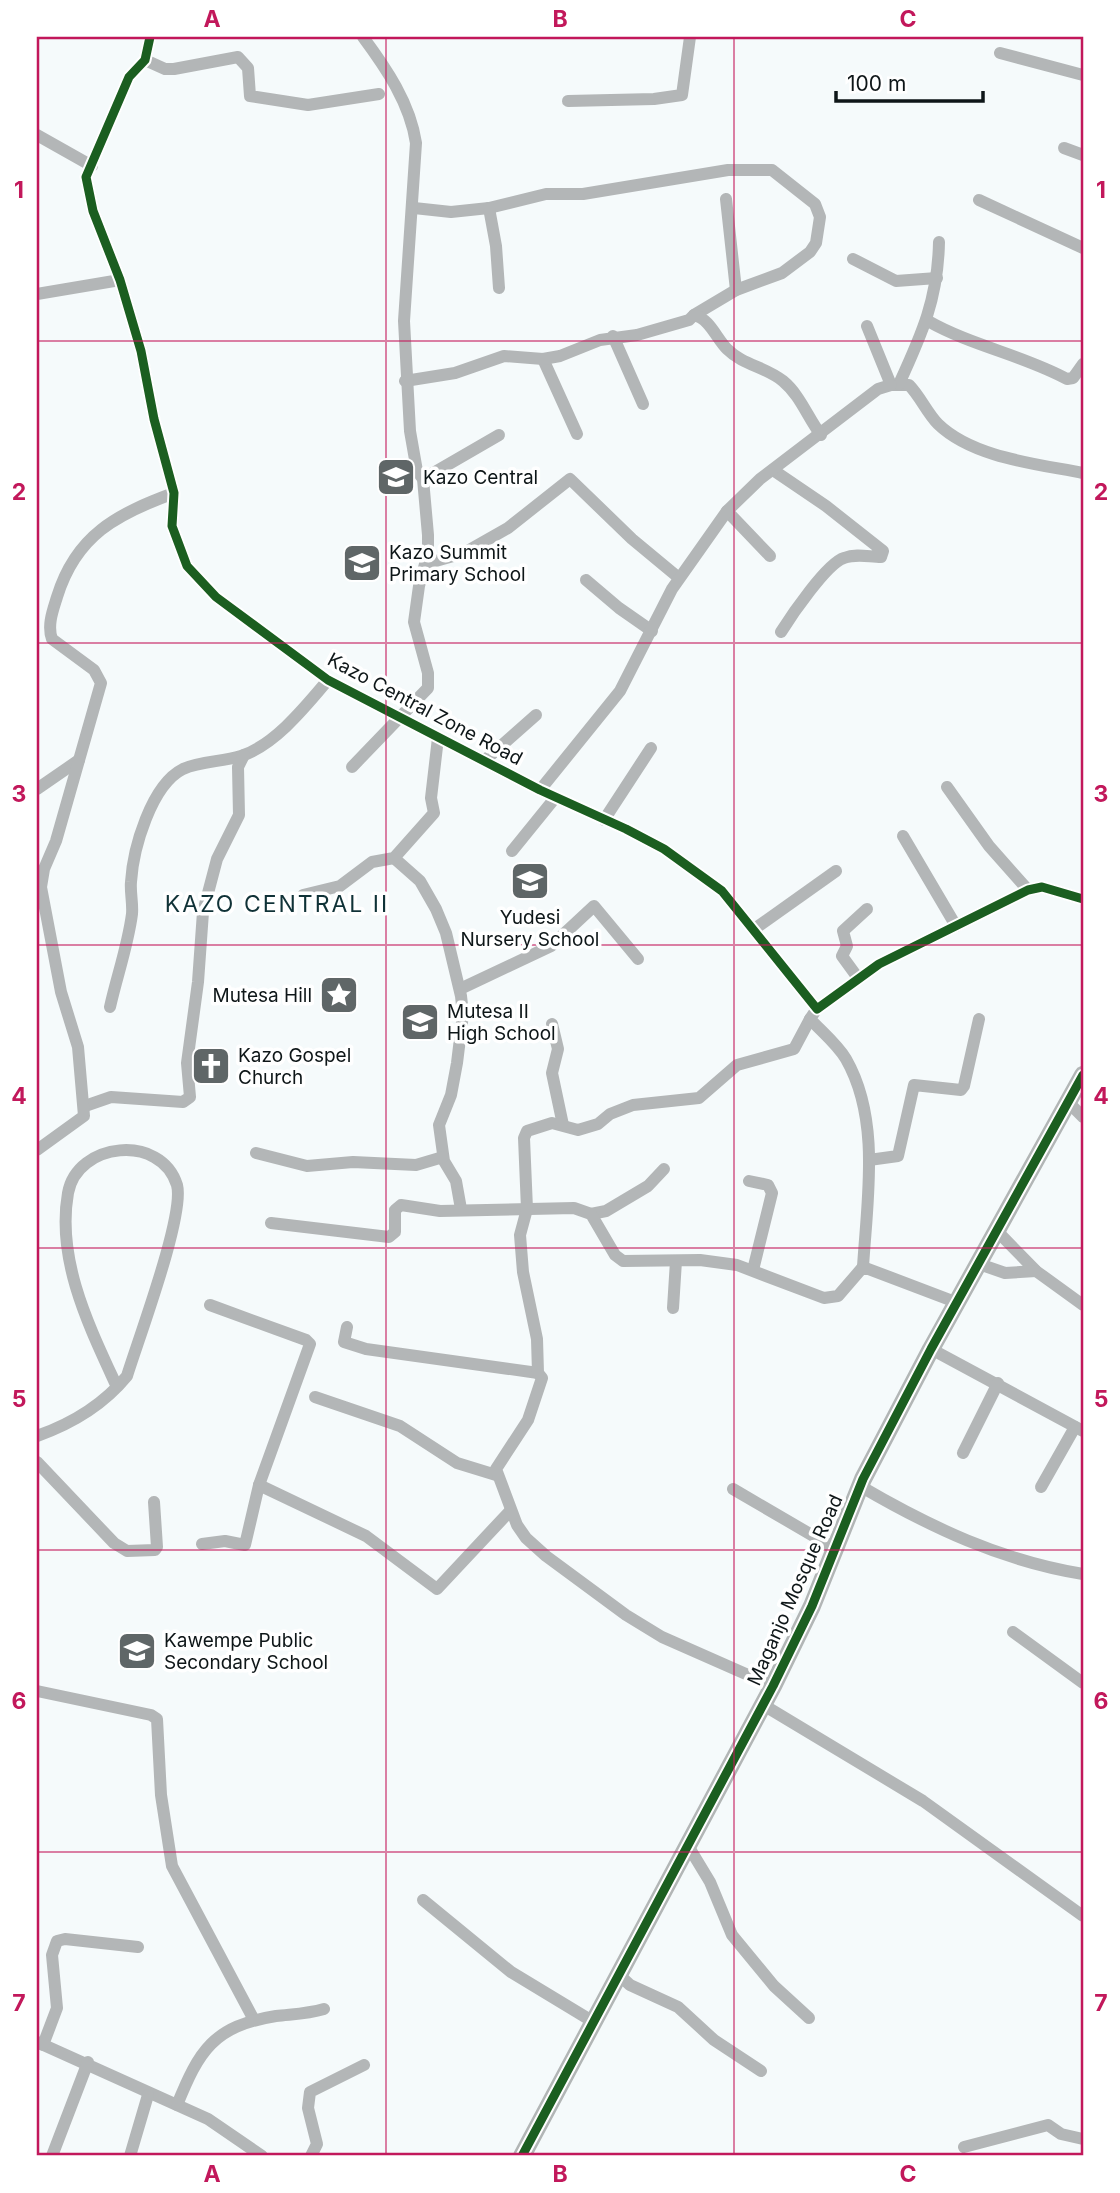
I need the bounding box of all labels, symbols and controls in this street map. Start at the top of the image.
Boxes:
text: A [203,5,221,33]
text: B [552,5,568,33]
text: C [899,5,917,33]
scale bar [836,60,984,104]
text: 100 m [847,71,906,96]
text: 1 [14,176,24,204]
text: 1 [1096,176,1106,204]
school or university icon: Kazo Central [375,456,417,498]
place label: Kazo Central [423,466,538,489]
text: 2 [12,478,26,506]
text: 2 [1094,478,1108,506]
place label: Kazo Summit Primary School [389,541,526,586]
school or university icon: Kazo Summit Primary School [341,542,383,584]
street label: Kazo Central Zone Road [324,648,526,770]
text: 3 [12,780,26,808]
text: 3 [1094,780,1108,808]
school or university icon: Yudesi Nursery School [509,860,551,902]
district label: KAZO CENTRAL II [165,890,389,918]
place label: Yudesi Nursery School [461,906,599,951]
place icon: Mutesa Hill [318,974,360,1016]
place label: Mutesa Hill [213,984,312,1007]
place label: Mutesa II High School [447,1000,556,1045]
school or university icon: Mutesa II High School [399,1001,441,1043]
place label: Kazo Gospel Church [238,1044,351,1089]
church icon: Kazo Gospel Church [190,1045,232,1087]
text: 4 [11,1082,27,1110]
text: 4 [1093,1082,1109,1110]
text: 5 [12,1385,26,1413]
text: 5 [1094,1385,1108,1413]
street label: Maganjo Mosque Road [743,1491,847,1689]
place label: Kawempe Public Secondary School [164,1629,328,1674]
school or university icon: Kawempe Public Secondary School [116,1630,158,1672]
text: 6 [12,1687,26,1715]
text: 6 [1094,1687,1108,1715]
text: 7 [12,1989,26,2017]
text: 7 [1094,1989,1108,2017]
text: A [203,2160,221,2188]
text: B [552,2160,568,2188]
text: C [899,2160,917,2188]

